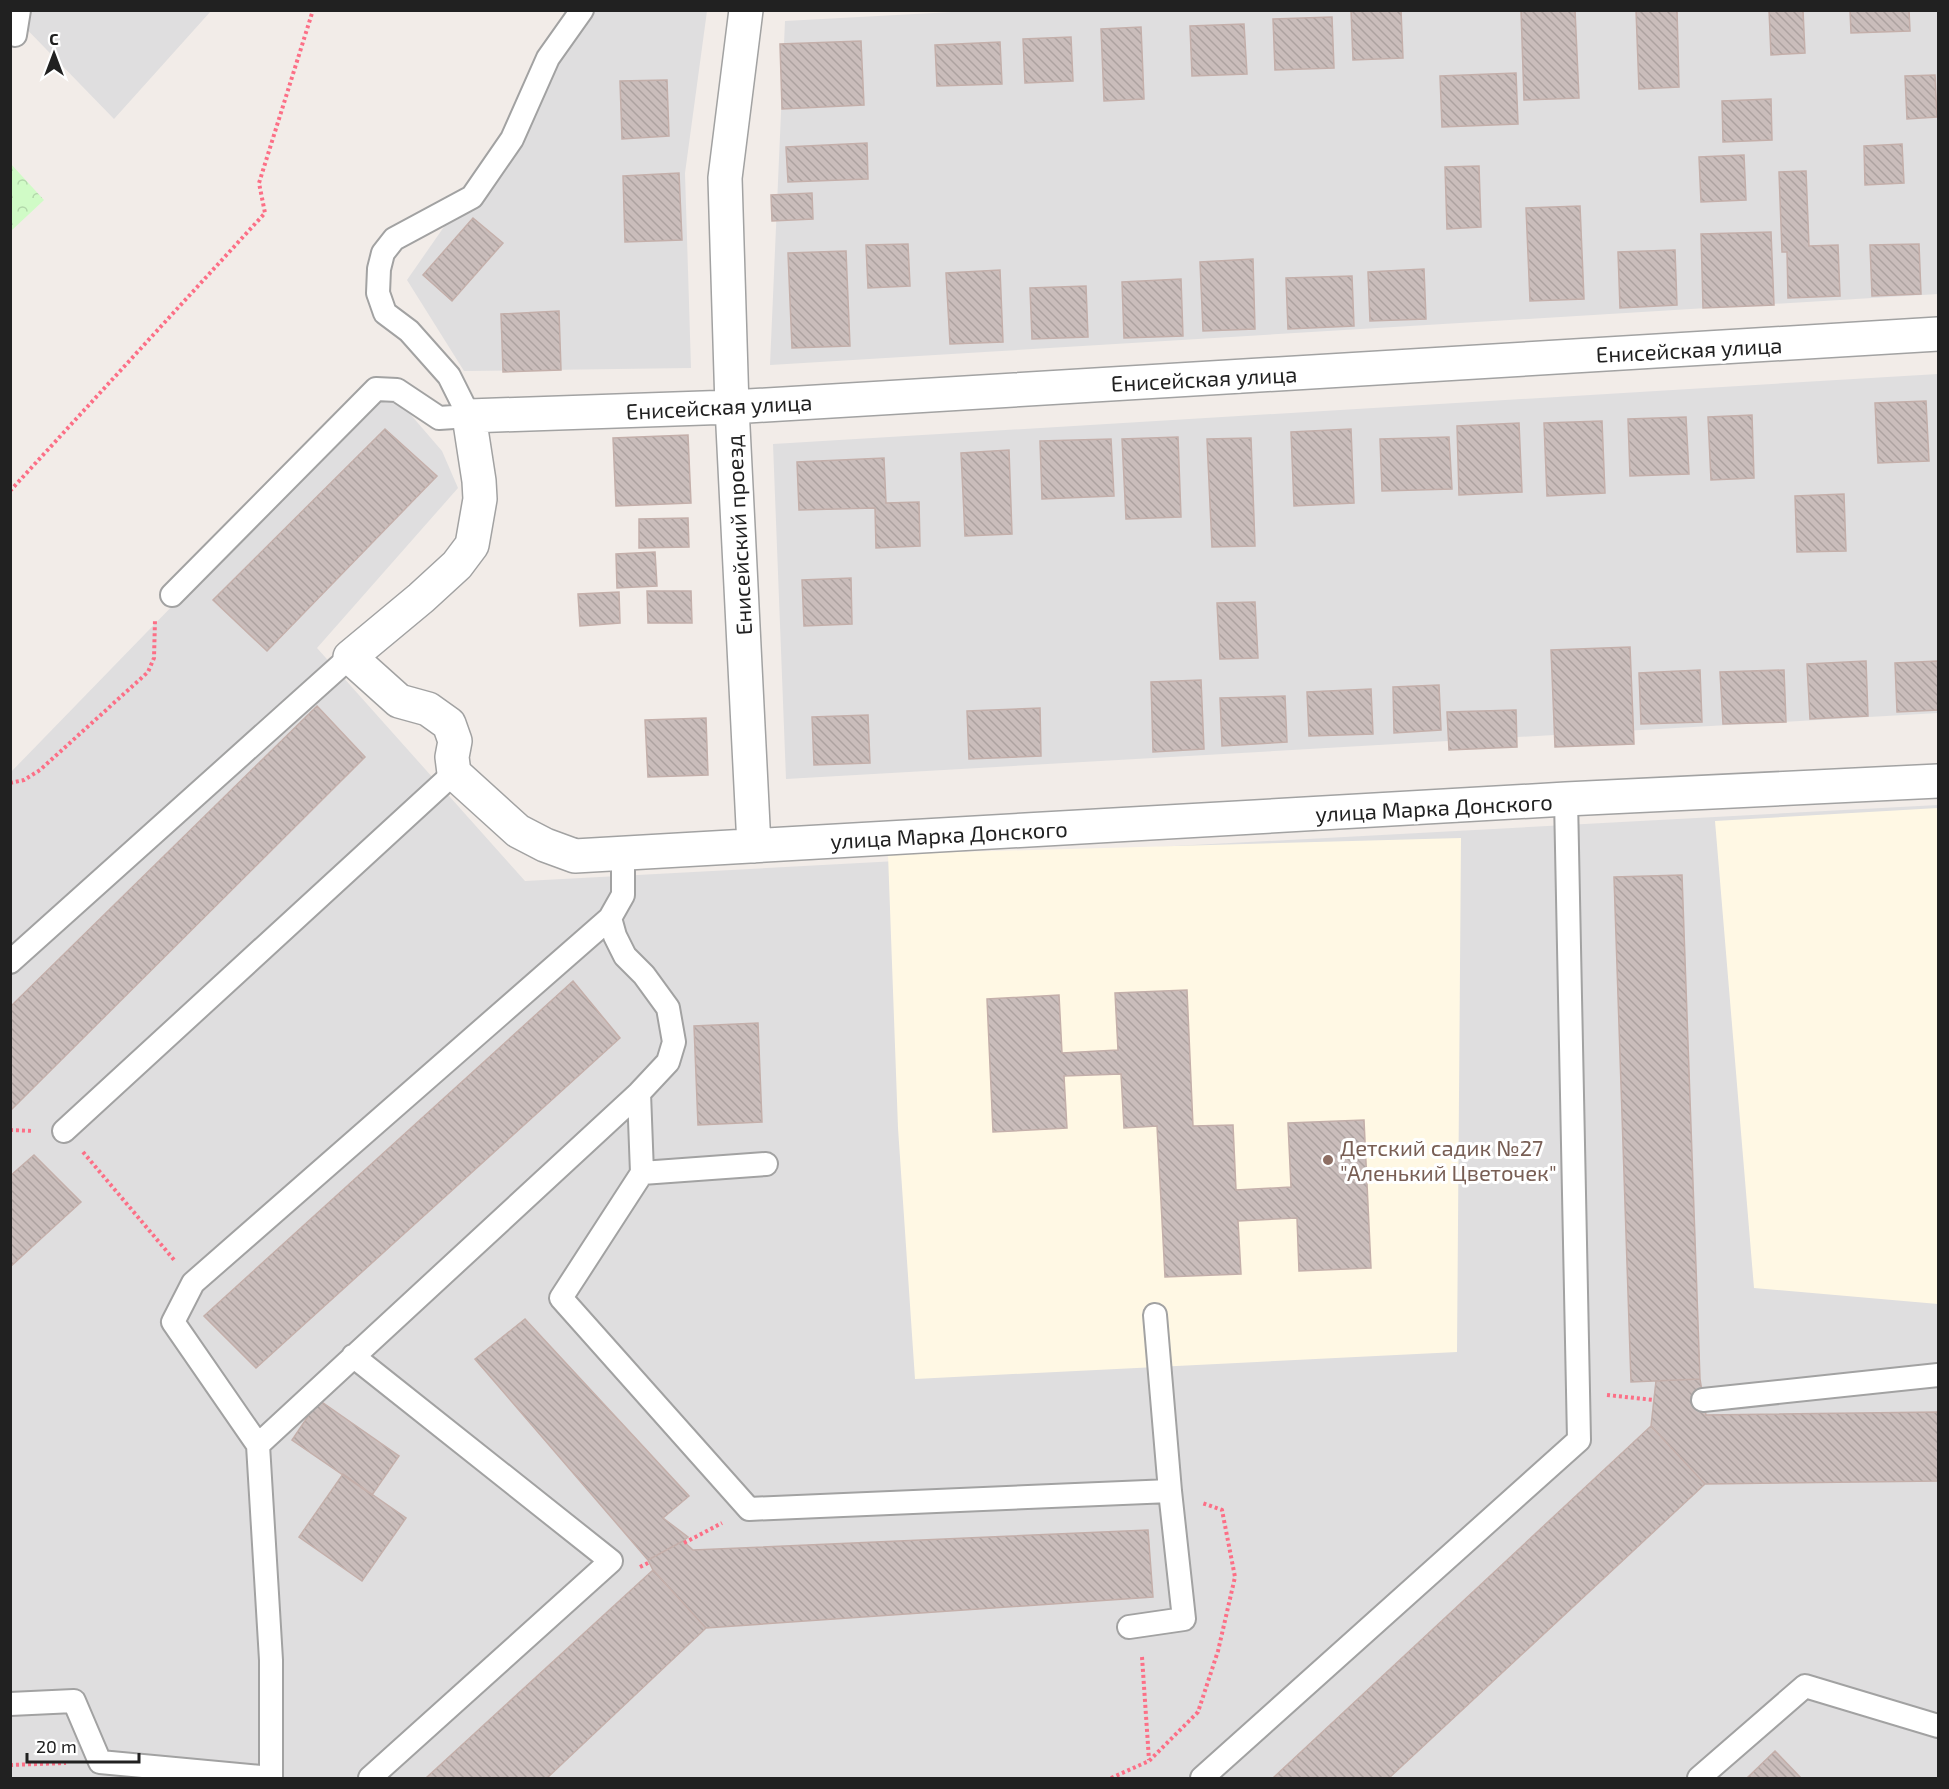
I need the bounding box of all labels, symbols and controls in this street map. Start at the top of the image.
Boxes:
north arrow [24,24,84,84]
text: С [49,29,59,48]
street label: Енисейская улица [1595,331,1783,368]
street label: Енисейская улица [1110,360,1298,397]
street label: Енисейская улица [625,388,813,425]
street label: Енисейский проезд [720,434,756,636]
street label: улица Марка Донского [1315,788,1553,827]
street label: улица Марка Донского [830,815,1068,854]
place label: Детский садик №27 "Аленький Цветочек" [1340,1134,1557,1185]
marker: Детский садик №27 "Аленький Цветочек" [1321,1153,1335,1167]
scale bar [27,1726,140,1764]
text: 20 m [36,1735,77,1757]

